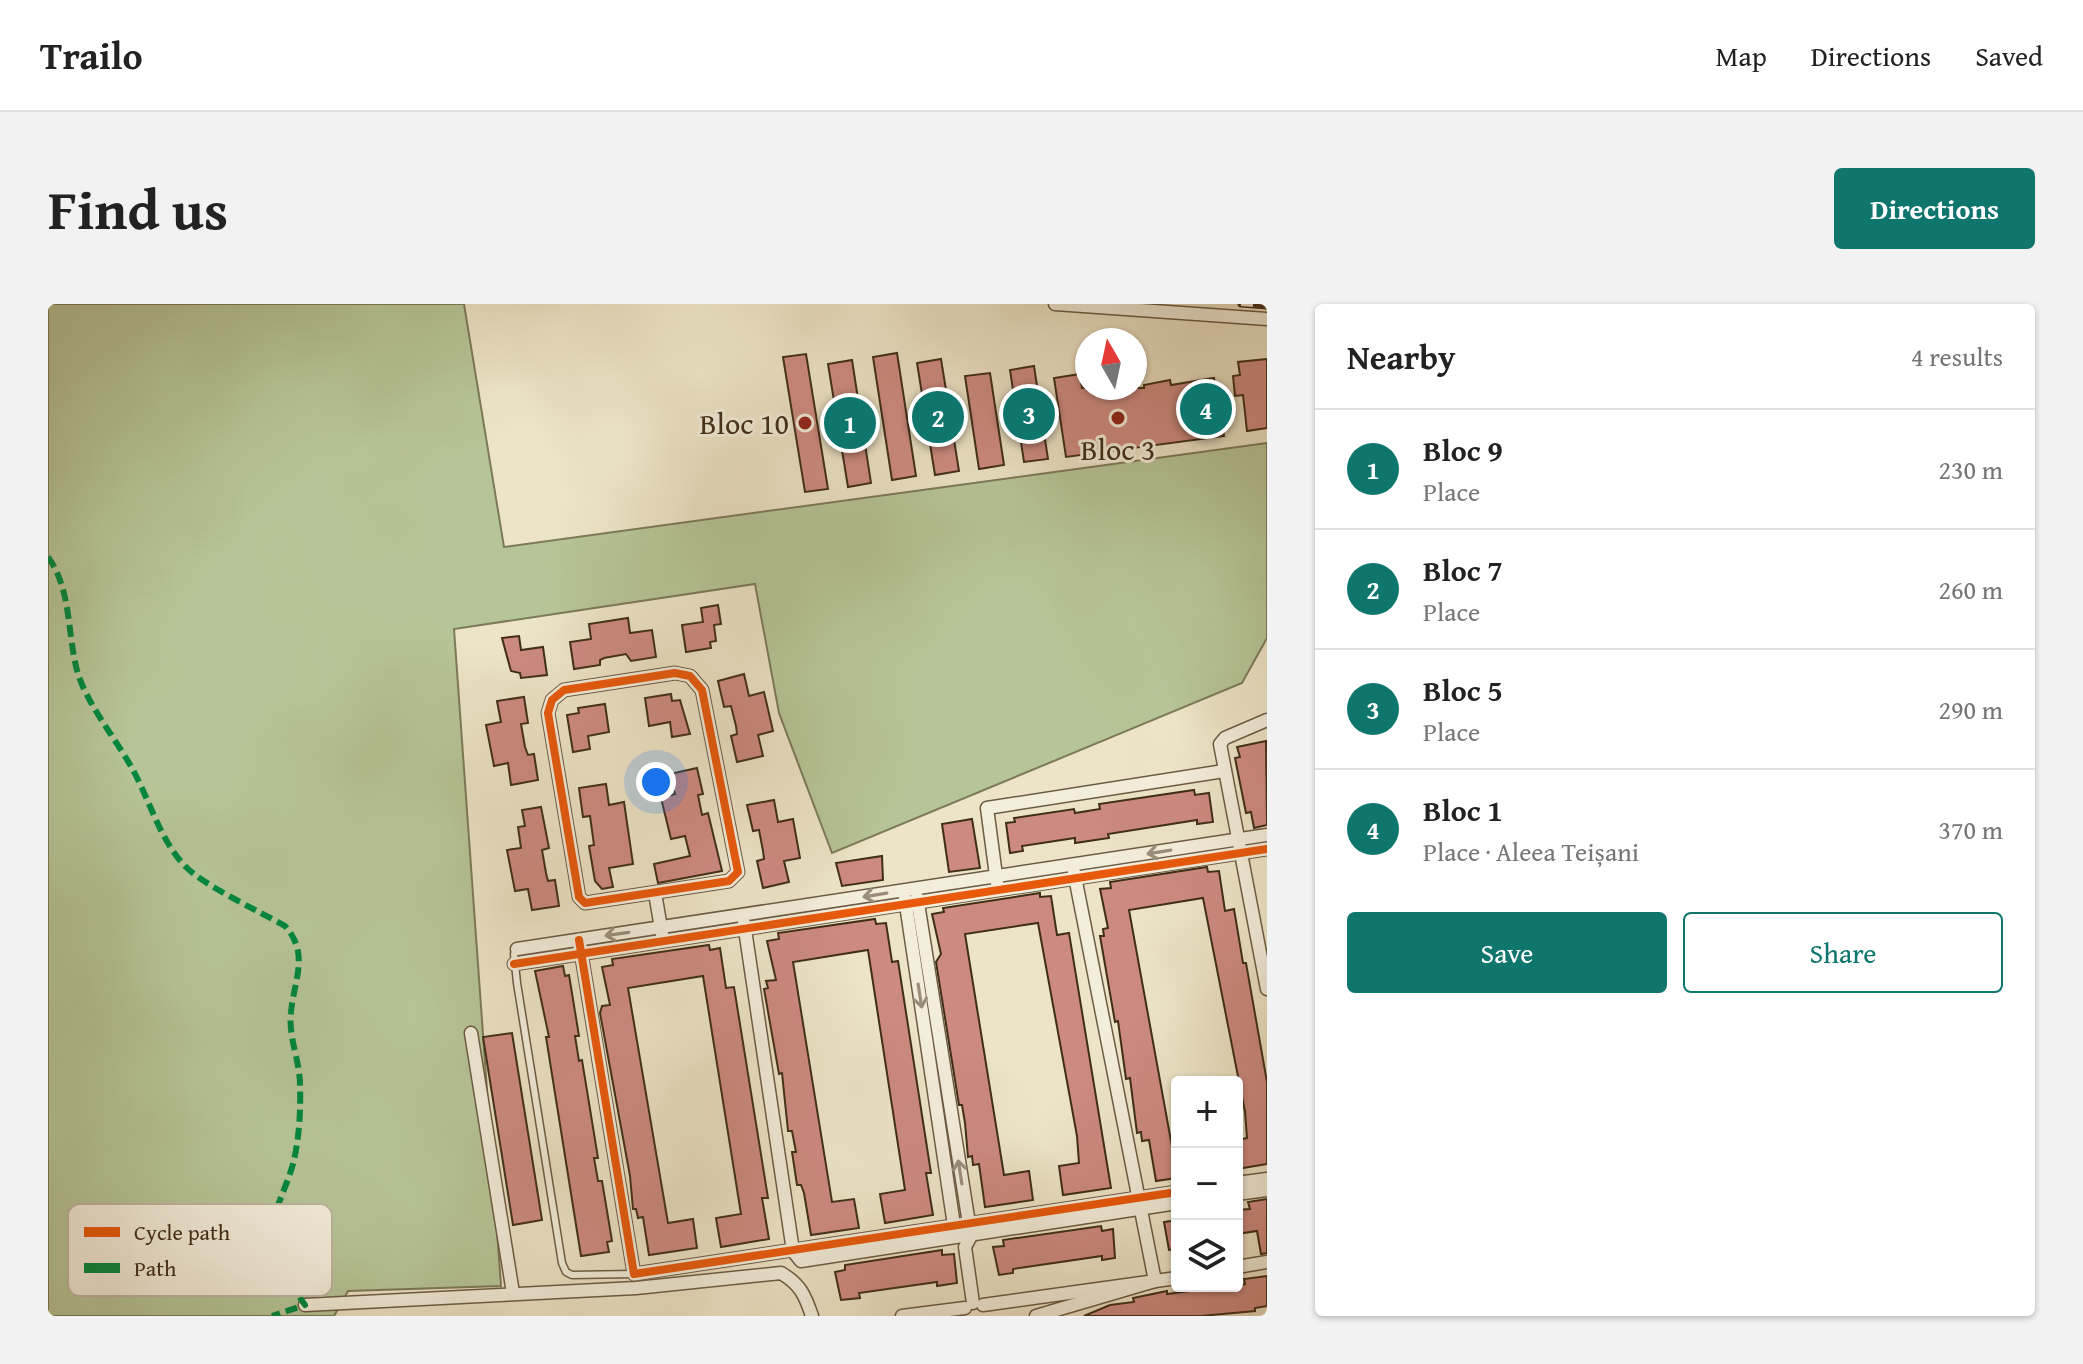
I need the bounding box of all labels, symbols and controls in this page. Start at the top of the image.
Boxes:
text: Trailo [40,27,143,83]
text: Map [1715,35,1767,76]
text: Directions [1811,35,1931,76]
text: Saved [1975,35,2043,76]
text: Find us [48,167,228,250]
button: Directions [1834,168,2035,249]
north arrow [1075,328,1147,400]
text: Nearby [1347,332,1456,381]
text: 4 results [1911,337,2003,376]
pin: 4 [1180,379,1232,439]
pin: 3 [1003,384,1055,444]
pin: 2 [912,387,964,447]
pin: 1 [824,393,876,453]
place label: Bloc 10 [699,401,789,445]
marker: Bloc 3 [1109,409,1127,427]
marker: Bloc 10 [796,414,814,432]
place label: Bloc 3 [1080,427,1156,471]
text: Bloc 9 [1423,428,1503,472]
text: 1 [1366,450,1380,489]
text: 230 m [1938,450,2003,489]
text: Place [1423,472,1480,511]
text: Bloc 7 [1423,548,1503,592]
text: 2 [1366,570,1380,609]
text: 260 m [1938,570,2003,609]
text: Place [1423,592,1480,631]
text: Bloc 5 [1423,668,1503,712]
text: 3 [1366,690,1380,729]
text: 290 m [1938,690,2003,729]
text: Place [1423,712,1480,751]
your location [636,762,676,802]
text: Bloc 1 [1423,788,1503,832]
text: 4 [1366,810,1380,849]
text: 370 m [1938,810,2003,849]
text: Place · Aleea Teișani [1423,832,1639,871]
one-way arrow [1147,845,1172,860]
one-way arrow [862,888,888,903]
button: Save [1347,912,1667,993]
button: Share [1683,912,2003,993]
one-way arrow [605,927,631,942]
one-way arrow [913,982,928,1008]
map controls [1171,1076,1243,1292]
button: + [1171,1076,1243,1148]
button: − [1171,1148,1243,1220]
one-way arrow [952,1159,967,1185]
legend [68,1204,332,1296]
text: Cycle path [134,1216,231,1248]
button: layers [1171,1220,1243,1292]
text: Path [134,1252,177,1284]

